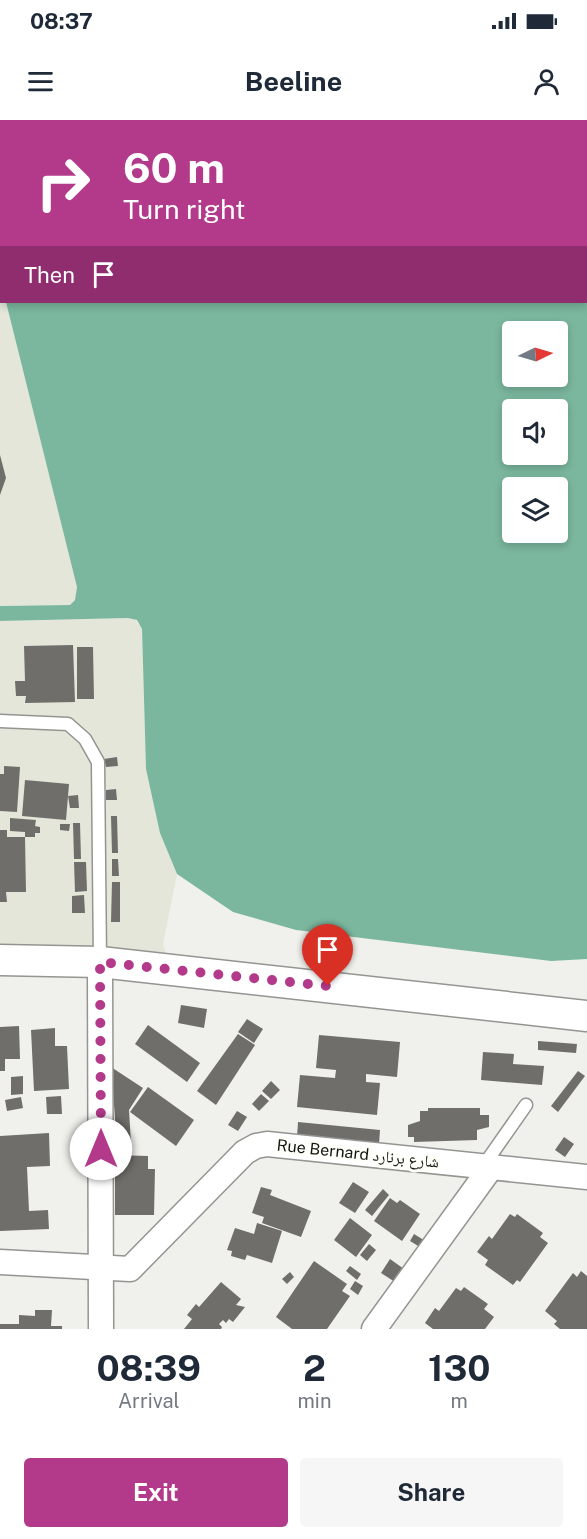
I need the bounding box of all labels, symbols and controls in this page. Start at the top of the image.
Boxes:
text: 08:37 [30,8,93,34]
icon: menu [24,65,57,98]
text: Beeline [245,65,342,97]
icon: person [530,65,563,98]
text: 60 m [123,143,225,192]
icon: right [24,144,102,222]
text: Turn right [123,193,246,225]
icon: arrive [87,258,120,291]
text: Then [24,262,75,288]
north arrow [502,321,568,387]
map controls [502,321,568,543]
button: sound [502,399,568,465]
button: layers [502,477,568,543]
pin [302,924,353,986]
icon: arrive [311,933,344,966]
position arrow [69,1117,133,1181]
street label: Rue Bernard شارع برنارد [276,1136,440,1172]
text: 08:39 [97,1347,201,1389]
text: 2 [303,1347,326,1389]
text: 130 [428,1347,490,1389]
text: Arrival [118,1389,180,1413]
text: min [298,1389,331,1413]
text: m [451,1389,468,1413]
button: Exit [24,1458,288,1527]
button: Share [300,1458,563,1527]

